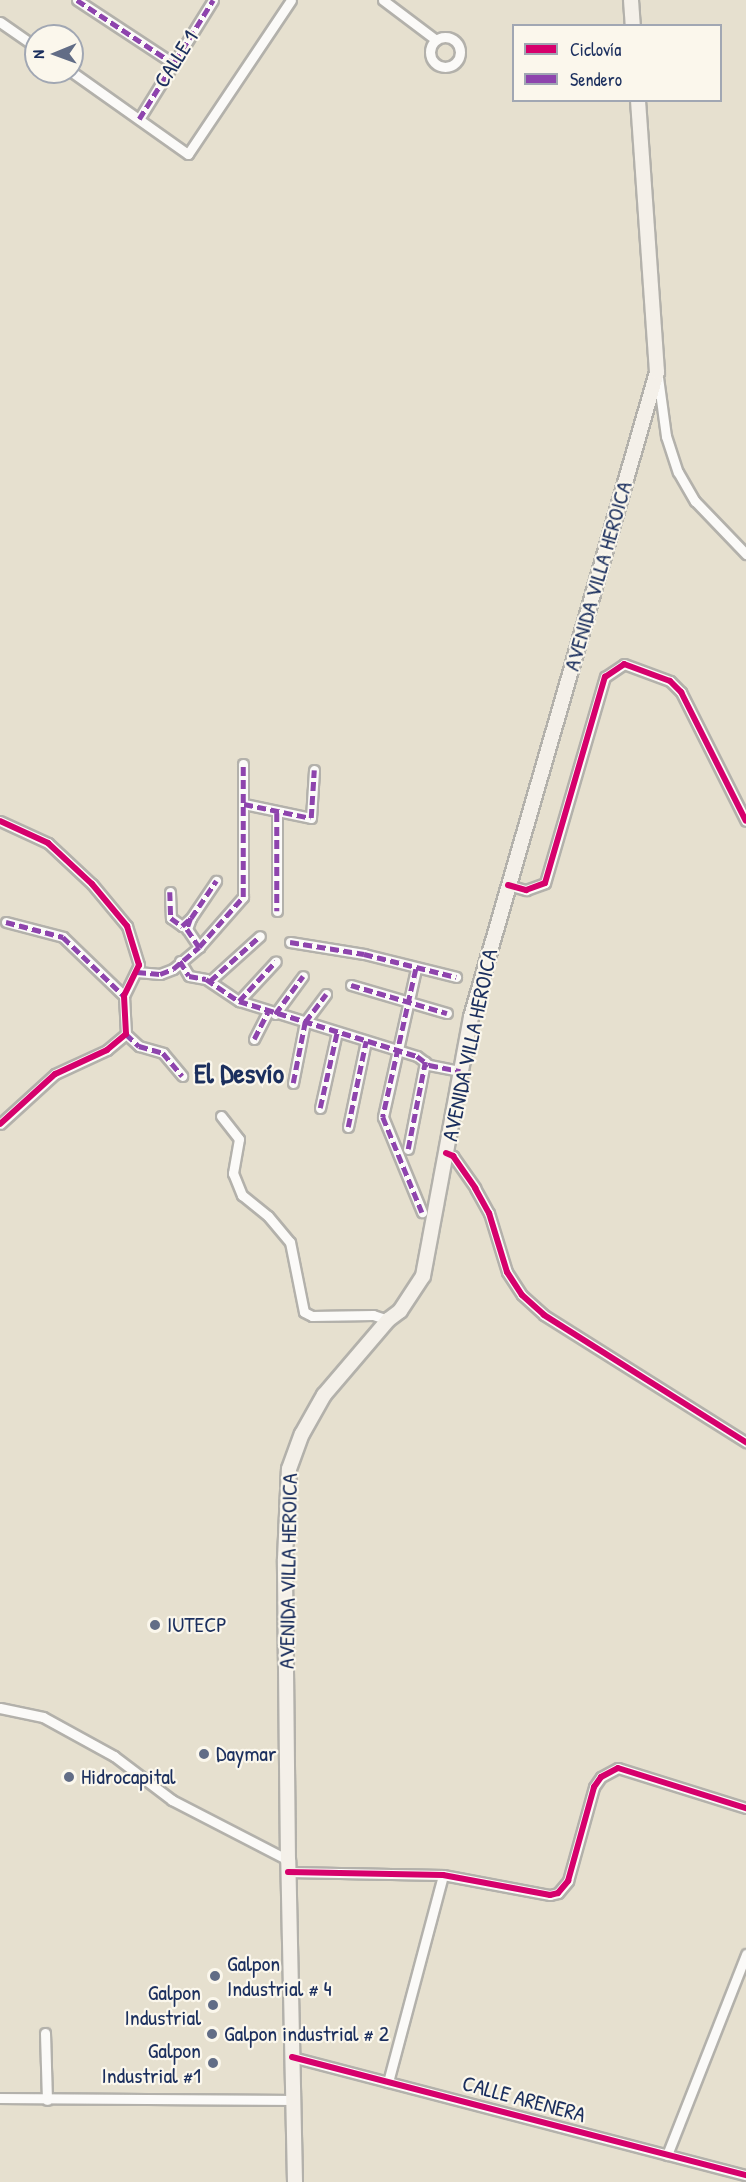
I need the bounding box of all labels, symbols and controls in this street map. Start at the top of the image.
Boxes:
north arrow [24,24,84,84]
legend [512,24,722,102]
street label: CALLE 1 [148,26,204,92]
text: Ciclovía [570,37,621,62]
text: N [27,50,49,59]
text: Sendero [570,67,622,92]
street label: AVENIDA VILLA HEROICA [558,478,638,674]
street label: AVENIDA VILLA HEROICA [437,946,503,1144]
district label: El Desvío [194,1056,284,1090]
street label: AVENIDA VILLA HEROICA [273,1473,303,1669]
place label: IUTECP [167,1612,227,1638]
marker: IUTECP [148,1618,162,1632]
place label: Daymar [216,1741,276,1767]
marker: Daymar [197,1747,211,1761]
place label: Hidrocapital [81,1764,176,1790]
marker: Hidrocapital [62,1770,76,1784]
place label: Galpon Industrial # 4 [227,1950,332,2002]
marker: Galpon Industrial # 4 [208,1969,222,1983]
place label: Galpon Industrial [125,1979,201,2030]
marker: Galpon Industrial [206,1998,220,2012]
place label: Galpon industrial # 2 [224,2021,389,2047]
marker: Galpon industrial # 2 [205,2027,219,2041]
place label: Galpon Industrial #1 [101,2037,201,2088]
marker: Galpon Industrial #1 [206,2056,220,2070]
street label: CALLE ARENERA [459,2070,589,2128]

